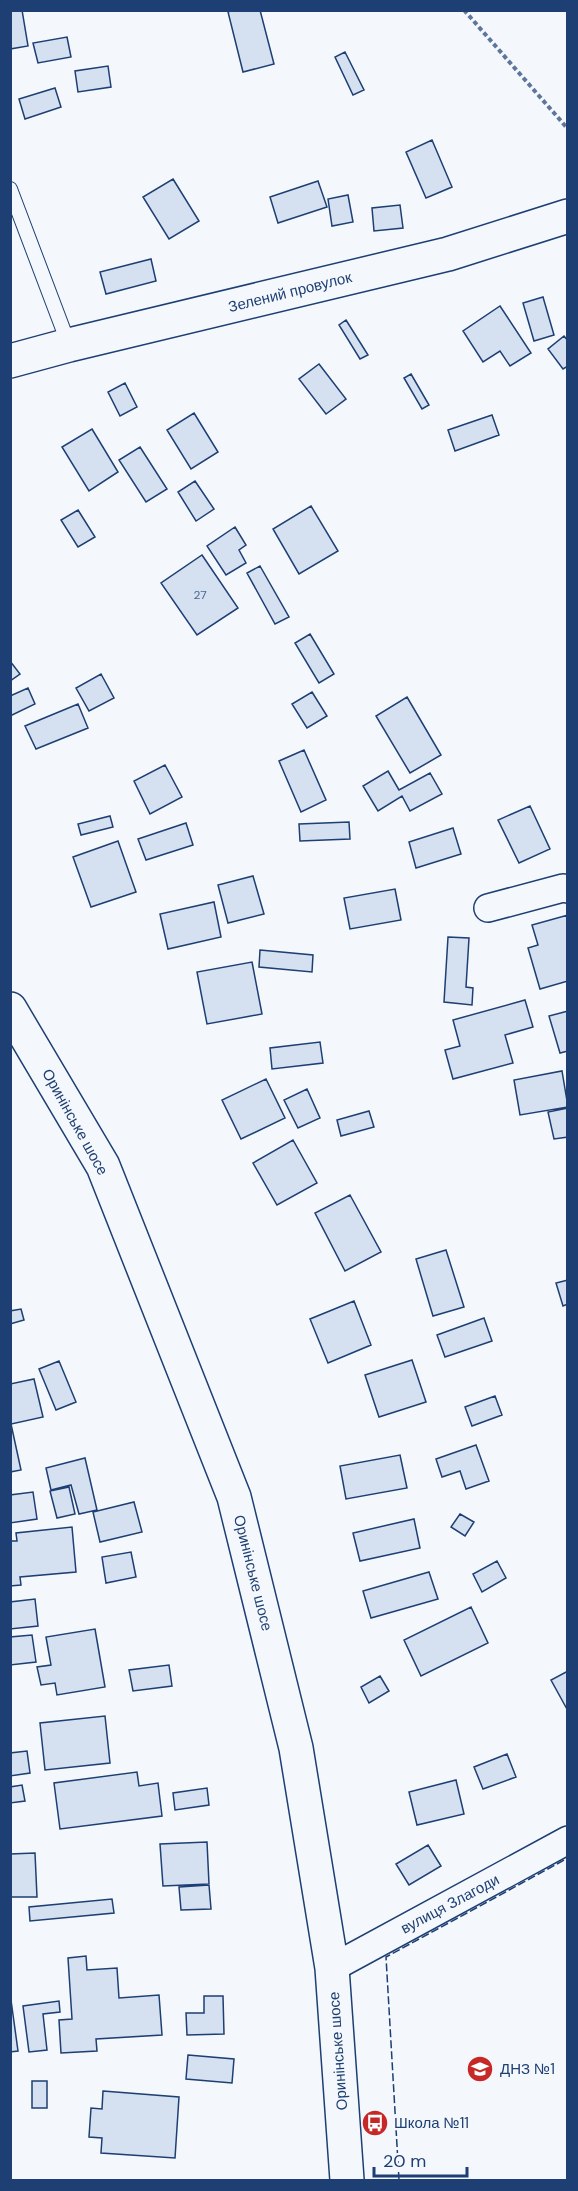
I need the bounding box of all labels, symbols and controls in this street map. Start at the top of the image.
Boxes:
street label: Зелений провулок [226,267,354,317]
house number: 27 [193,587,207,603]
street label: Оринінське шосе [37,1065,113,1179]
street label: Оринінське шосе [229,1513,277,1633]
street label: вулиця Злагоди [397,1870,503,1938]
street label: Оринінське шосе [324,1991,352,2111]
school or university icon: ДНЗ №1 [465,2054,495,2084]
place label: ДНЗ №1 [500,2059,555,2079]
bus stop icon: Школа №11 [360,2108,390,2138]
place label: Школа №11 [394,2113,469,2133]
scale bar [374,2140,467,2178]
text: 20 m [383,2149,426,2173]

